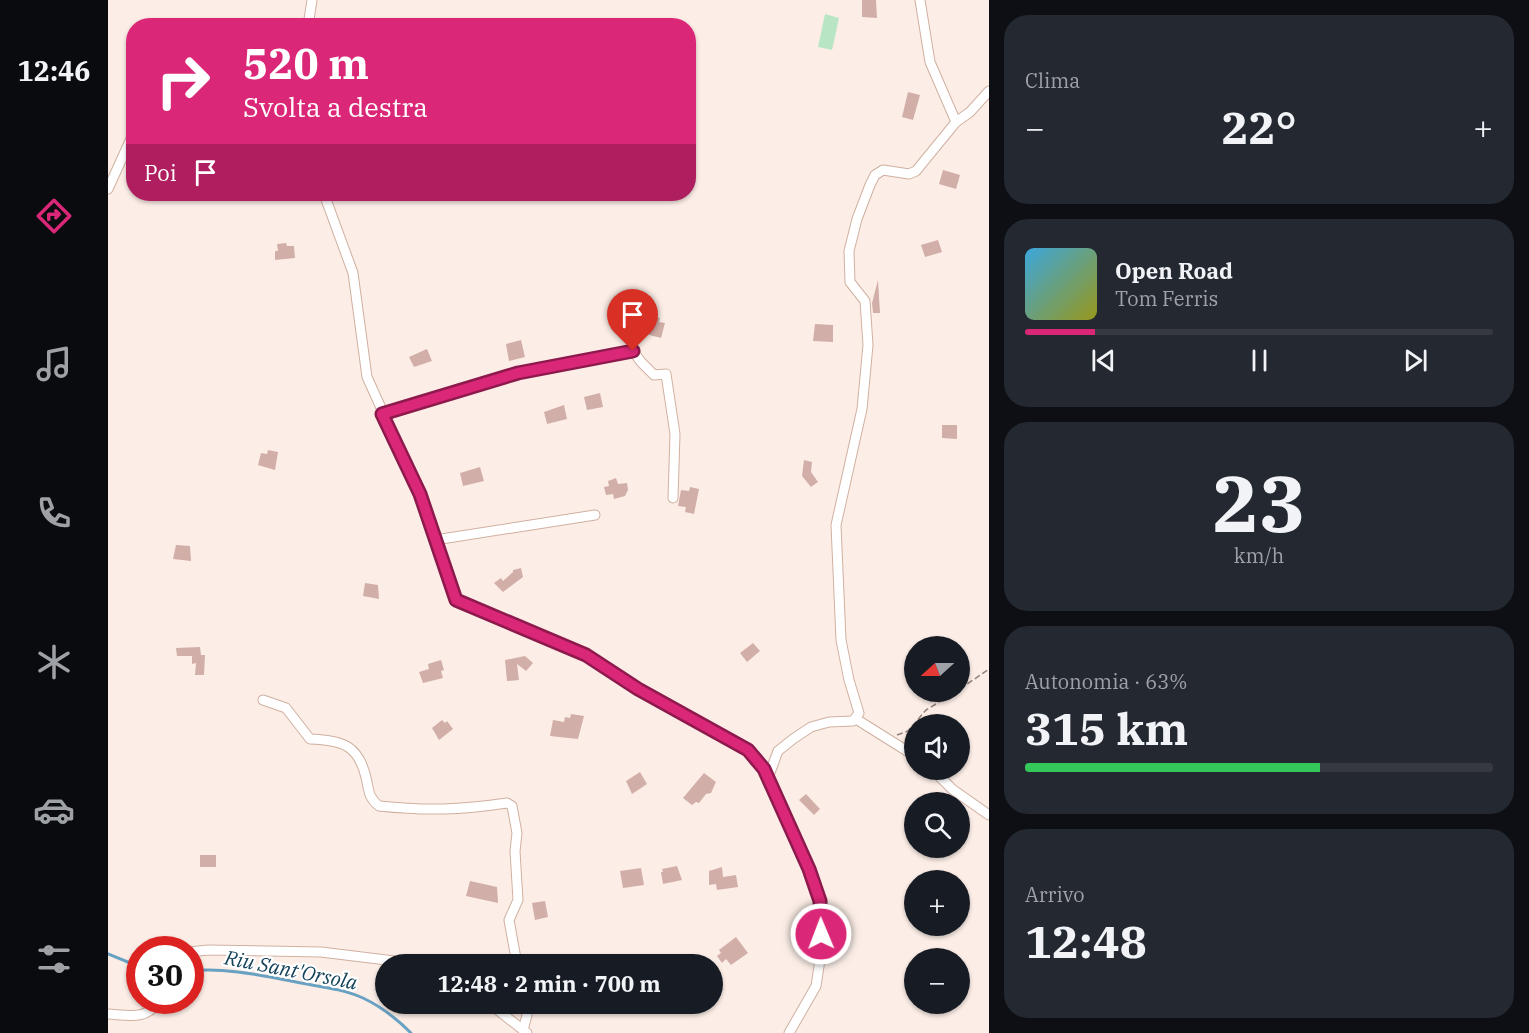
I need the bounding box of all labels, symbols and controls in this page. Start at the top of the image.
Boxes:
text: 520 m [243,36,369,91]
icon: right [144,42,222,120]
text: 12:46 [18,53,90,88]
text: Clima [1025,67,1080,94]
text: Svolta a destra [243,89,428,124]
text: 22° [1221,98,1297,156]
text: − [1025,106,1045,149]
text: + [1473,106,1493,149]
icon: arrive [189,156,222,189]
text: Poi [144,158,177,187]
icon: directions [33,195,75,237]
text: Open Road [1115,256,1233,285]
text: Tom Ferris [1115,285,1218,312]
pin [607,289,658,351]
icon: arrive [616,298,649,331]
icon: music [33,343,75,385]
icon: previous [1087,344,1120,377]
icon: pause [1243,344,1276,377]
icon: next [1399,344,1432,377]
text: 23 [1212,452,1306,553]
icon: phone [33,492,75,534]
text: km/h [1234,542,1284,569]
north arrow [904,636,970,702]
map controls [904,636,970,1014]
icon: climate [33,641,75,683]
text: Autonomia · 63% [1025,668,1187,695]
text: 315 km [1025,699,1188,757]
button: sound [904,714,970,780]
icon: car [33,789,75,831]
button: search [904,792,970,858]
button: + [904,870,970,936]
text: Arrivo [1025,881,1085,908]
position arrow [789,902,853,966]
text: 12:48 [1025,912,1147,970]
speed limit sign: 30 [126,936,204,1014]
icon: filters [33,938,75,980]
water label: Riu Sant'Orsola [222,943,360,996]
button: − [904,948,970,1014]
text: 12:48 · 2 min · 700 m [437,969,661,998]

